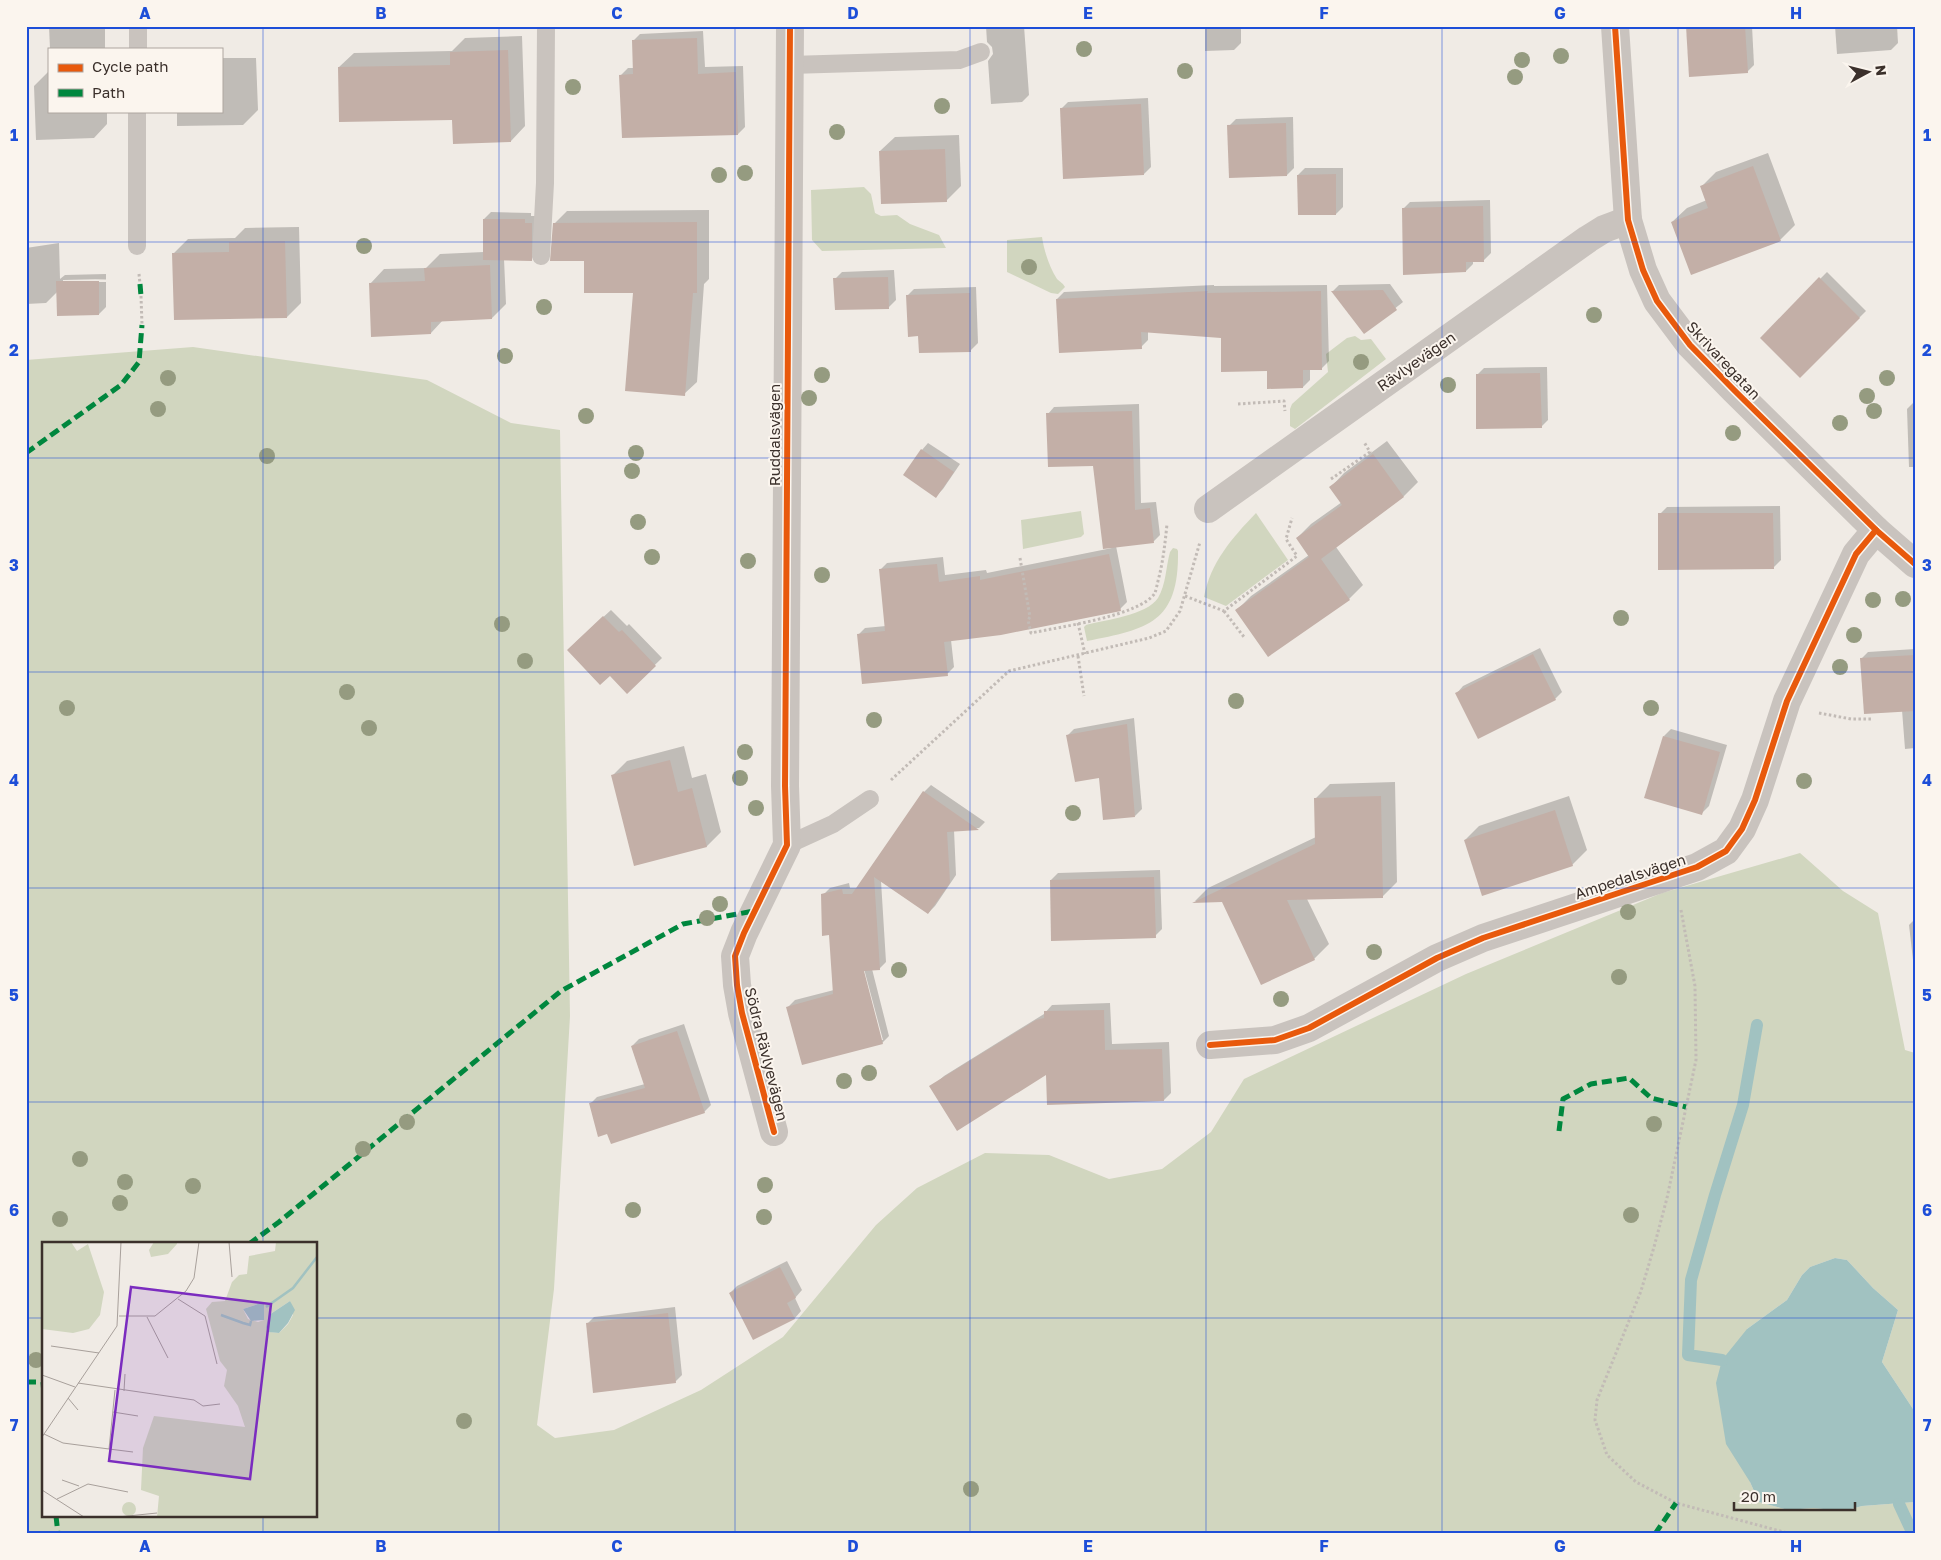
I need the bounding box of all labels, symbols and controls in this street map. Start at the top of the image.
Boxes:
text: A [139,3,151,23]
text: B [375,3,387,23]
text: C [611,3,623,23]
text: D [847,3,859,23]
text: E [1083,3,1093,23]
text: F [1319,3,1329,23]
text: G [1554,3,1566,23]
text: H [1790,3,1802,23]
legend [48,48,222,112]
north arrow [1844,48,1894,98]
text: Cycle path [92,57,168,75]
text: N [1872,64,1890,77]
text: Path [92,83,125,101]
text: 1 [10,125,18,145]
text: 1 [1923,125,1931,145]
street label: Skrivaregatan [1683,317,1765,403]
street label: Rävlyevägen [1373,327,1459,395]
text: 2 [9,340,19,360]
text: 2 [1922,340,1932,360]
street label: Ruddalsvägen [765,384,783,486]
text: 3 [9,555,19,575]
text: 3 [1922,555,1932,575]
text: 4 [9,770,19,790]
text: 4 [1922,770,1932,790]
street label: Ampedalsvägen [1572,850,1688,902]
text: 5 [9,985,19,1005]
street label: Södra Rävlyevägen [742,985,792,1123]
text: 5 [1922,985,1932,1005]
text: 6 [9,1200,19,1220]
text: 6 [1922,1200,1932,1220]
inset map [42,1242,318,1518]
text: 7 [10,1415,19,1435]
text: 7 [1923,1415,1932,1435]
scale bar [1734,1480,1855,1512]
text: 20 m [1741,1487,1776,1505]
text: A [139,1536,151,1556]
text: B [375,1536,387,1556]
text: C [611,1536,623,1556]
text: D [847,1536,859,1556]
text: E [1083,1536,1093,1556]
text: F [1319,1536,1329,1556]
text: G [1554,1536,1566,1556]
text: H [1790,1536,1802,1556]

